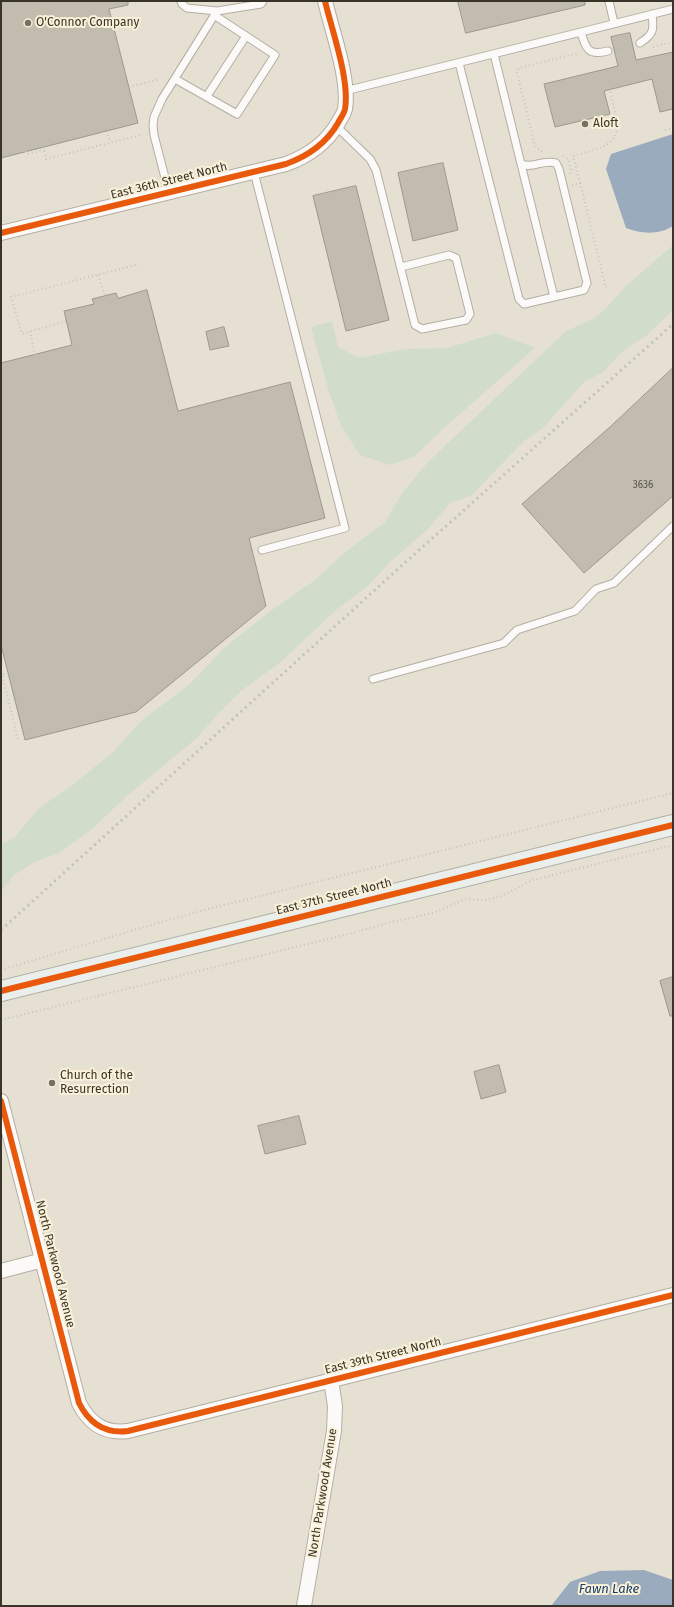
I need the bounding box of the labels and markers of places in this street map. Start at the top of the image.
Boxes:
place label: O'Connor Company [36,16,139,30]
marker: O'Connor Company [23,18,33,28]
place label: Aloft [593,117,619,131]
marker: Aloft [580,119,590,129]
place label: Church of the Resurrection [60,1069,133,1097]
marker: Church of the Resurrection [47,1078,57,1088]

